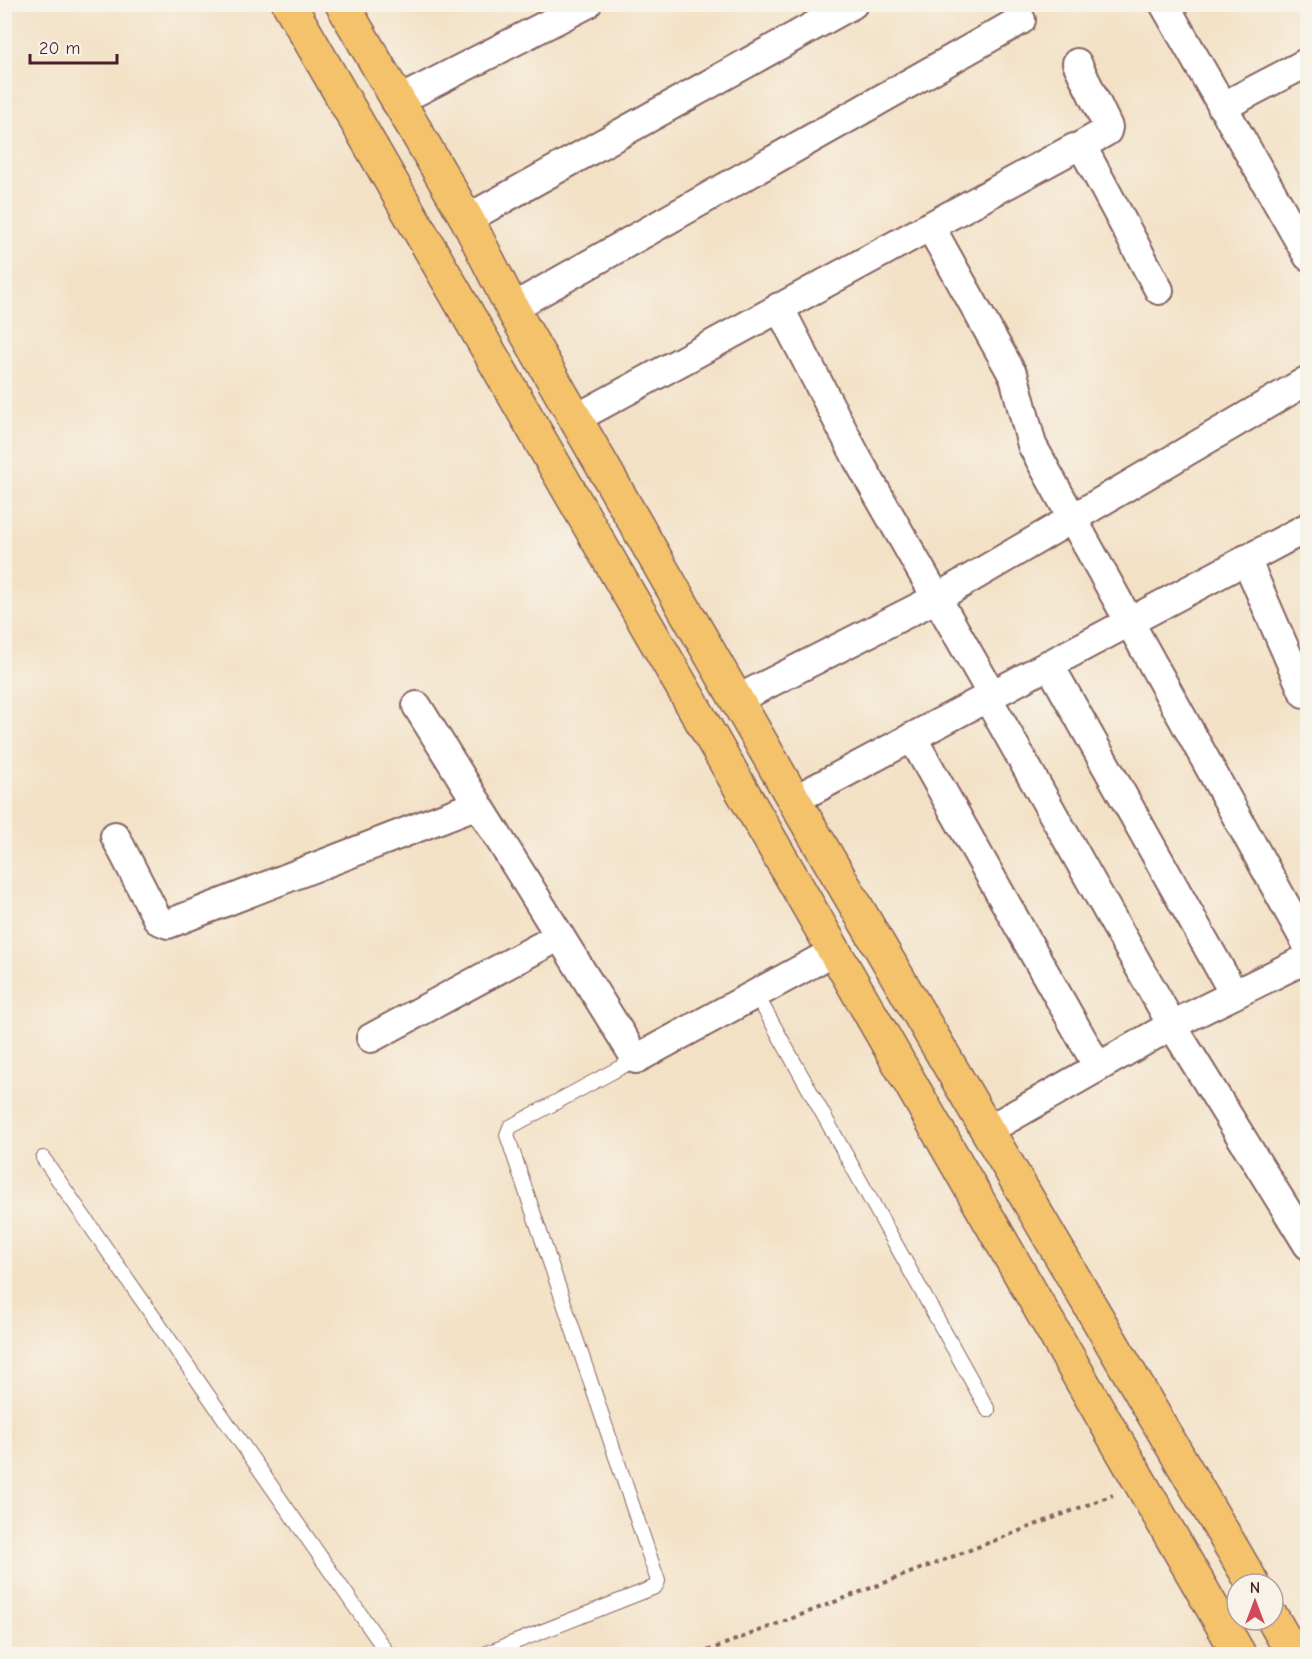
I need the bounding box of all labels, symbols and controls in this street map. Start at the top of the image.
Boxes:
scale bar [30,27,117,65]
text: 20 m [39,38,80,59]
north arrow [1225,1572,1285,1632]
text: N [1250,1579,1260,1597]

